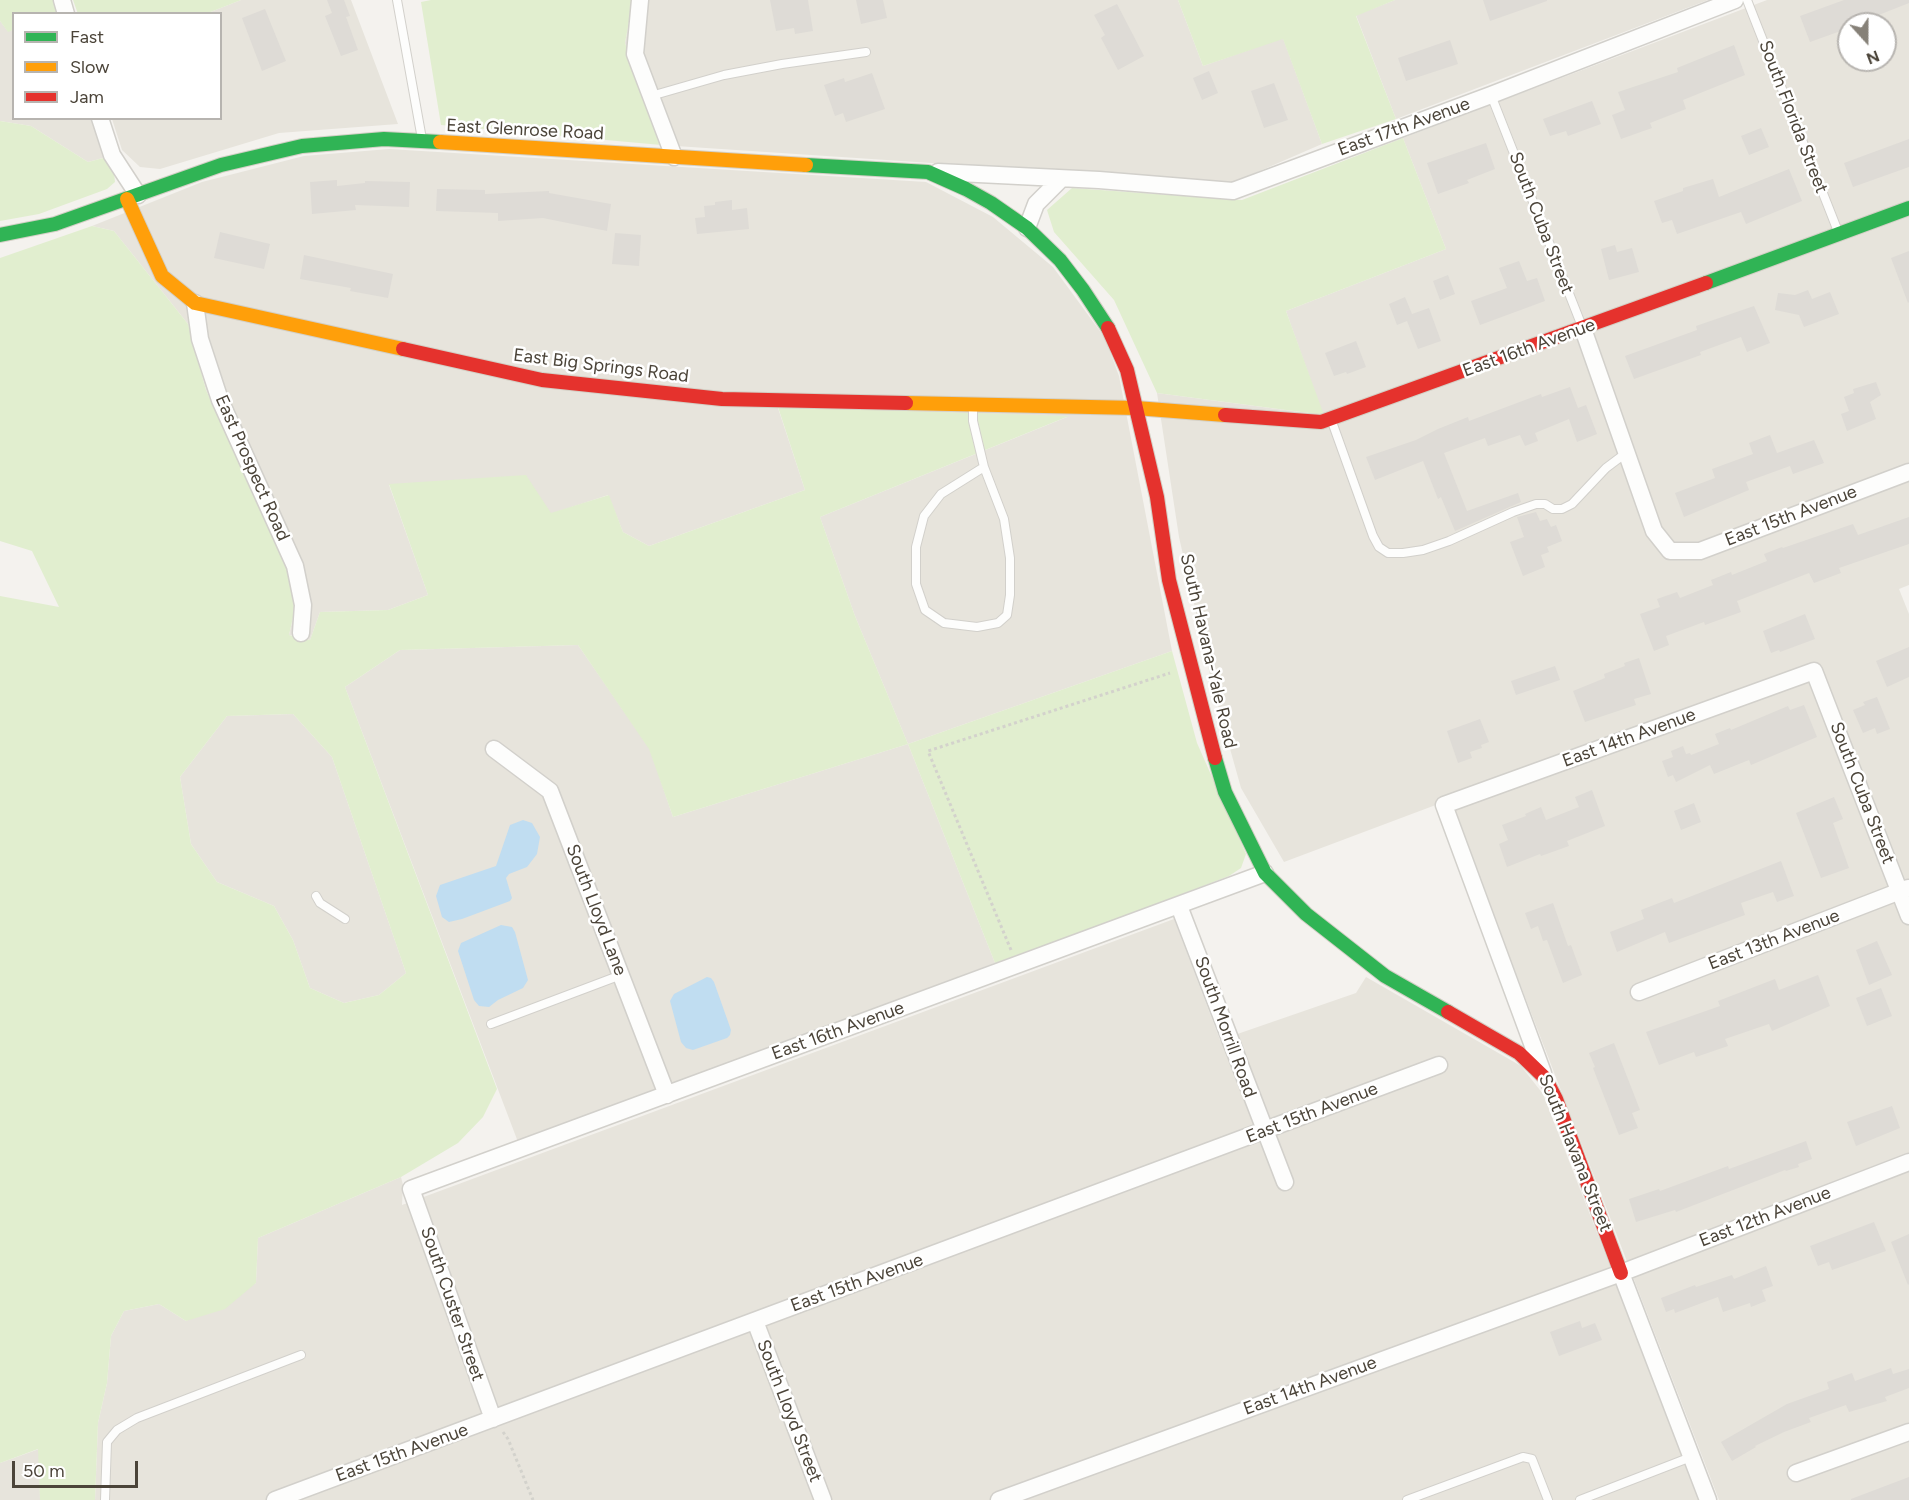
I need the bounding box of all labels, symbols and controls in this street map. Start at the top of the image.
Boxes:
legend [12,12,222,120]
north arrow [1837,12,1897,72]
text: Fast [70,26,104,48]
street label: South Florida Street [1754,38,1832,196]
text: N [1864,46,1882,68]
text: Slow [70,56,109,78]
text: Jam [70,86,104,108]
street label: East 17th Avenue [1335,93,1473,161]
street label: East Glenrose Road [446,115,604,145]
street label: South Cuba Street [1504,149,1578,297]
street label: East 16th Avenue [1460,314,1598,382]
street label: East Big Springs Road [512,345,690,387]
street label: East Prospect Road [210,392,294,544]
street label: East 15th Avenue [1722,481,1860,551]
street label: South Havana-Yale Road [1175,552,1241,750]
street label: East 14th Avenue [1559,704,1699,772]
street label: South Cuba Street [1825,719,1899,867]
street label: South Lloyd Lane [561,841,631,979]
street label: East 13th Avenue [1705,905,1843,975]
street label: South Morrill Road [1189,953,1261,1101]
street label: East 16th Avenue [769,997,907,1065]
street label: South Havana Street [1534,1071,1616,1235]
street label: East 15th Avenue [1243,1078,1381,1148]
street label: East 12th Avenue [1696,1182,1834,1252]
street label: South Custer Street [415,1224,489,1384]
street label: East 15th Avenue [788,1249,926,1317]
street label: South Lloyd Street [752,1337,826,1485]
street label: East 14th Avenue [1240,1352,1380,1420]
street label: East 15th Avenue [333,1419,471,1487]
scale bar [15,1449,141,1487]
text: 50 m [23,1460,65,1482]

